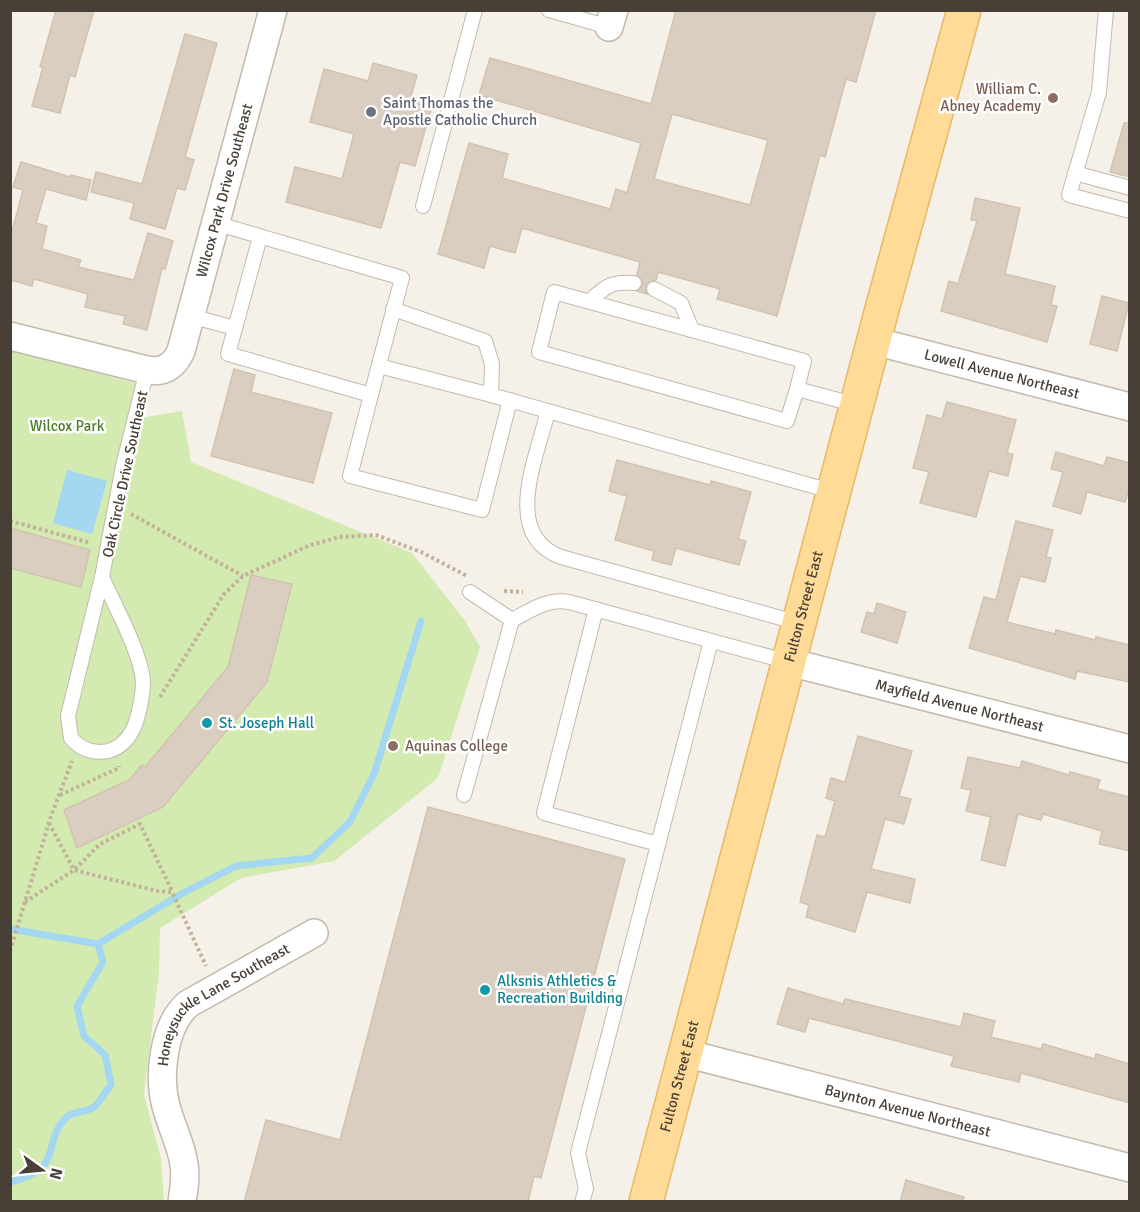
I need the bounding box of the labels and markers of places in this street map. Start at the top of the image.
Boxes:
place label: William C. Abney Academy [940,80,1041,115]
marker: William C. Abney Academy [1046,91,1060,105]
place label: Saint Thomas the Apostle Catholic Church [383,94,537,129]
marker: Saint Thomas the Apostle Catholic Church [364,105,378,119]
place label: St. Joseph Hall [219,714,314,732]
marker: St. Joseph Hall [200,716,214,730]
place label: Aquinas College [405,737,508,755]
marker: Aquinas College [386,739,400,753]
place label: Alksnis Athletics & Recreation Building [497,972,623,1007]
marker: Alksnis Athletics & Recreation Building [478,983,492,997]

